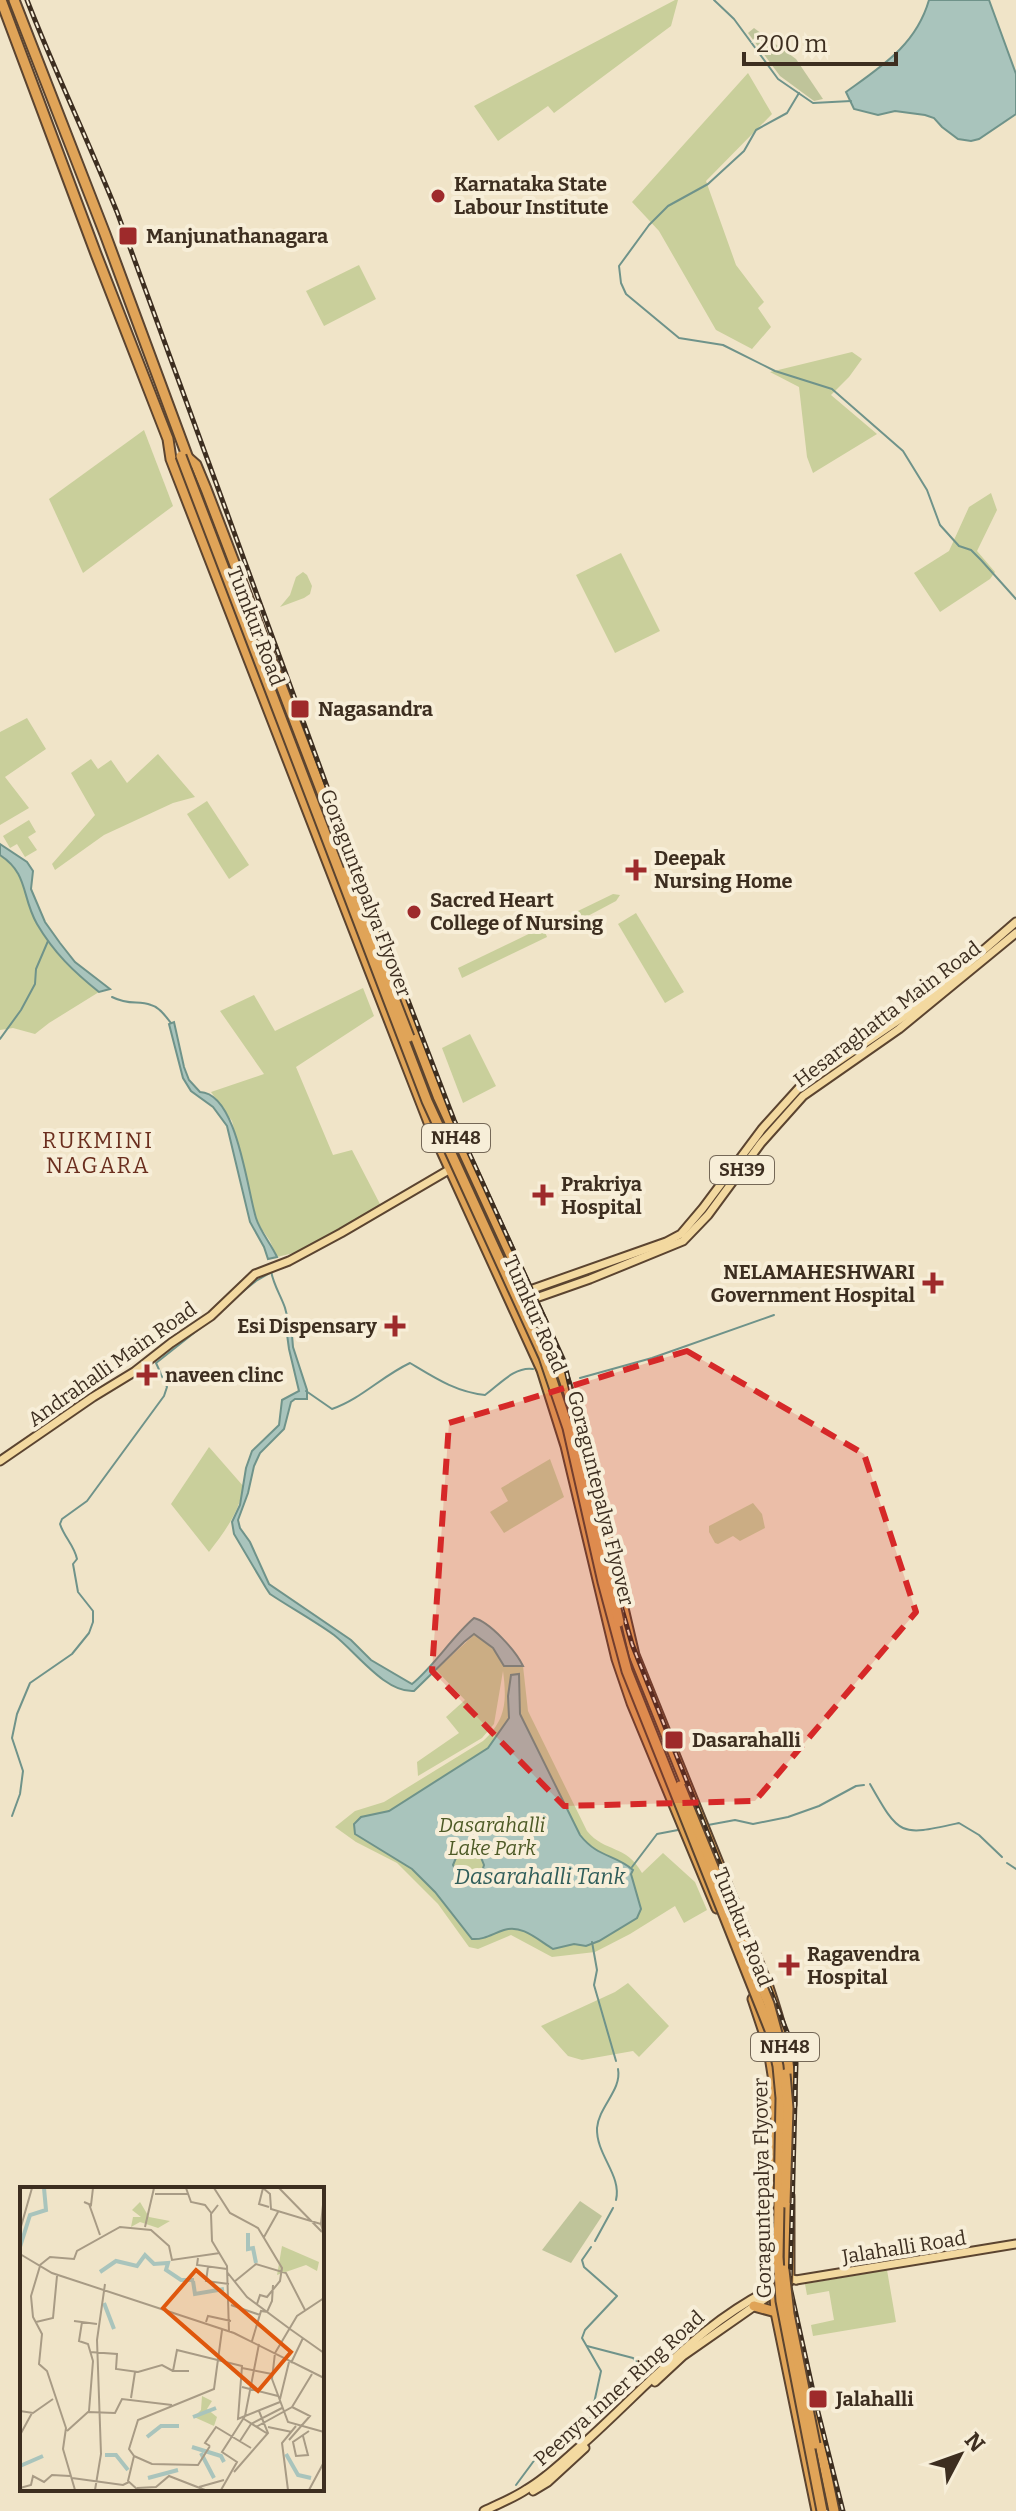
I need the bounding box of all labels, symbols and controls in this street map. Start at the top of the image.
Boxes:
scale bar [744,16,896,66]
text: 200 m [756,30,828,58]
place label: Karnataka State Labour Institute [454,172,609,219]
marker: Karnataka State Labour Institute [429,187,447,205]
place label: Manjunathanagara [146,224,328,248]
marker: Manjunathanagara [117,225,139,247]
street label: Tumkur Road [222,563,290,689]
place label: Nagasandra [318,697,433,721]
marker: Nagasandra [289,698,311,720]
street label: Goraguntepalya Flyover [315,786,417,1000]
place label: Deepak Nursing Home [654,846,793,893]
marker: Deepak Nursing Home [625,859,647,881]
place label: Sacred Heart College of Nursing [430,888,604,935]
marker: Sacred Heart College of Nursing [405,903,423,921]
street label: Hesaraghatta Main Road [789,936,985,1092]
road number: NH48 [422,1124,490,1152]
district label: RUKMINI NAGARA [42,1127,154,1179]
road number: SH39 [710,1156,774,1184]
place label: Prakriya Hospital [561,1172,642,1219]
marker: Prakriya Hospital [532,1184,554,1206]
street label: Tumkur Road [498,1252,572,1377]
place label: NELAMAHESHWARI Government Hospital [711,1260,915,1307]
marker: NELAMAHESHWARI Government Hospital [922,1272,944,1294]
street label: Andrahalli Main Road [23,1297,201,1431]
place label: Esi Dispensary [237,1314,378,1338]
marker: Esi Dispensary [384,1315,406,1337]
place label: naveen clinc [165,1363,284,1387]
marker: naveen clinc [136,1364,158,1386]
street label: Goraguntepalya Flyover [563,1388,639,1608]
place label: Dasarahalli [692,1728,802,1752]
marker: Dasarahalli [663,1729,685,1751]
park label: Dasarahalli Lake Park [439,1813,546,1860]
water label: Dasarahalli Tank [455,1863,627,1890]
street label: Tumkur Road [708,1864,778,1990]
place label: Ragavendra Hospital [807,1942,920,1989]
marker: Ragavendra Hospital [778,1954,800,1976]
road number: NH48 [751,2033,819,2061]
street label: Goraguntepalya Flyover [748,2077,776,2298]
inset map [20,2187,324,2491]
street label: Jalahalli Road [839,2225,968,2269]
street label: Peenya Inner Ring Road [529,2305,709,2471]
place label: Jalahalli [835,2387,914,2411]
marker: Jalahalli [807,2388,829,2410]
north arrow [920,2415,1000,2495]
text: N [959,2427,990,2457]

